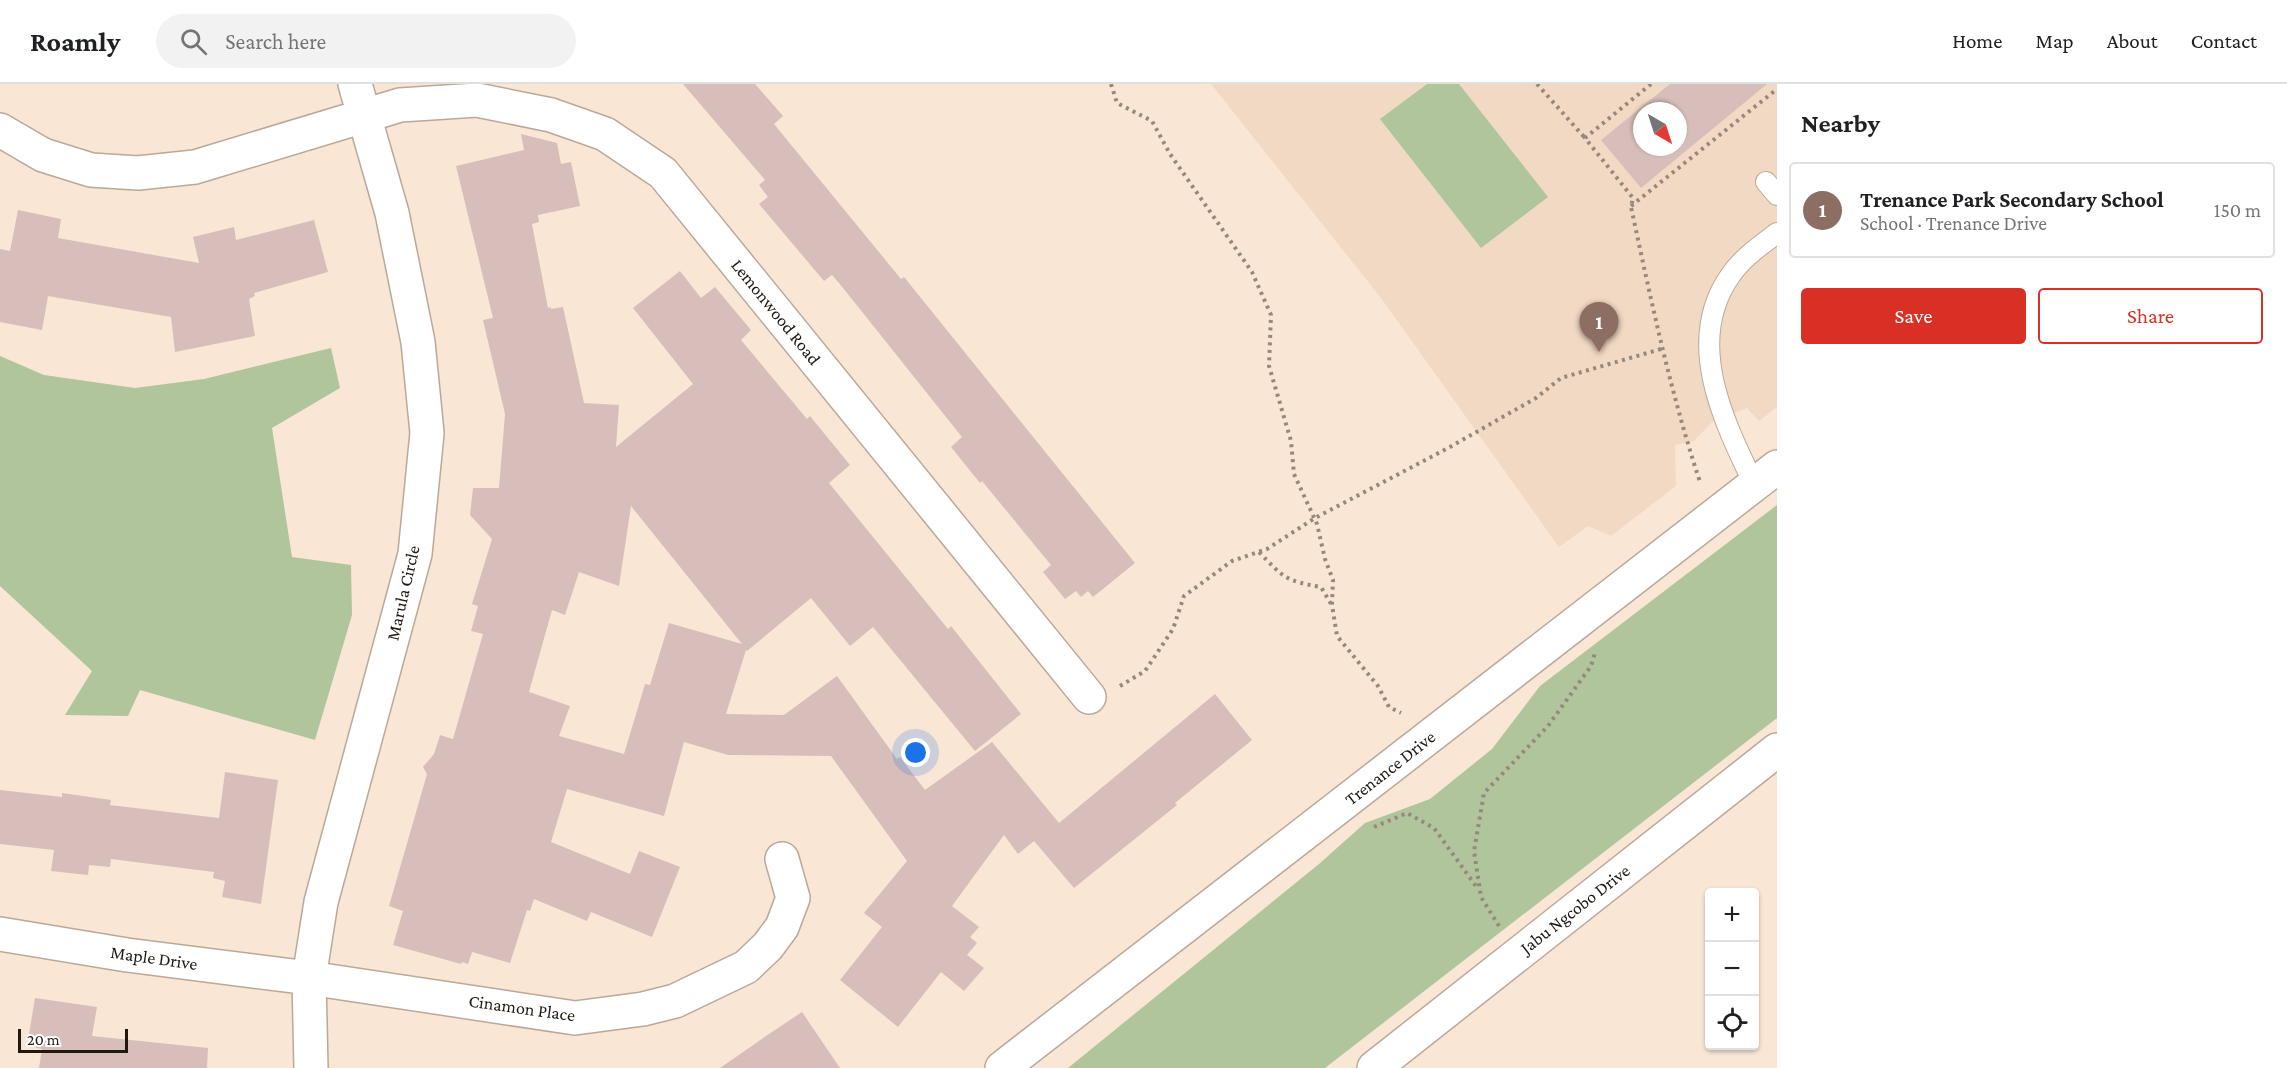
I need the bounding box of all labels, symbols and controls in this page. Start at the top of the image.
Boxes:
search box [156,14,576,68]
icon: search [177,25,210,58]
text: Roamly [30,26,120,57]
text: Search here [225,29,326,54]
text: Home [1952,29,2002,53]
text: Map [2035,29,2074,53]
text: About [2107,29,2158,53]
text: Contact [2191,29,2257,53]
north arrow [1633,102,1687,156]
text: Nearby [1801,109,1880,138]
text: Trenance Park Secondary School [1860,187,2164,212]
text: 1 [1819,199,1826,221]
text: 150 m [2214,199,2261,221]
text: School · Trenance Drive [1860,212,2047,234]
street label: Lemonwood Road [727,255,825,369]
button: Save [1801,288,2026,344]
button: Share [2038,288,2263,344]
pin: 1 [1580,302,1618,352]
street label: Marula Circle [382,543,424,643]
street label: Trenance Drive [1341,726,1439,809]
your location [901,738,930,767]
street label: Jabu Ngcobo Drive [1515,860,1634,959]
map controls [1705,888,1759,1050]
button: + [1705,888,1759,942]
street label: Maple Drive [109,942,199,974]
button: − [1705,942,1759,996]
street label: Cinamon Place [468,991,577,1025]
button: locate [1705,996,1759,1050]
scale bar [18,1026,128,1054]
text: 20 m [27,1031,60,1048]

